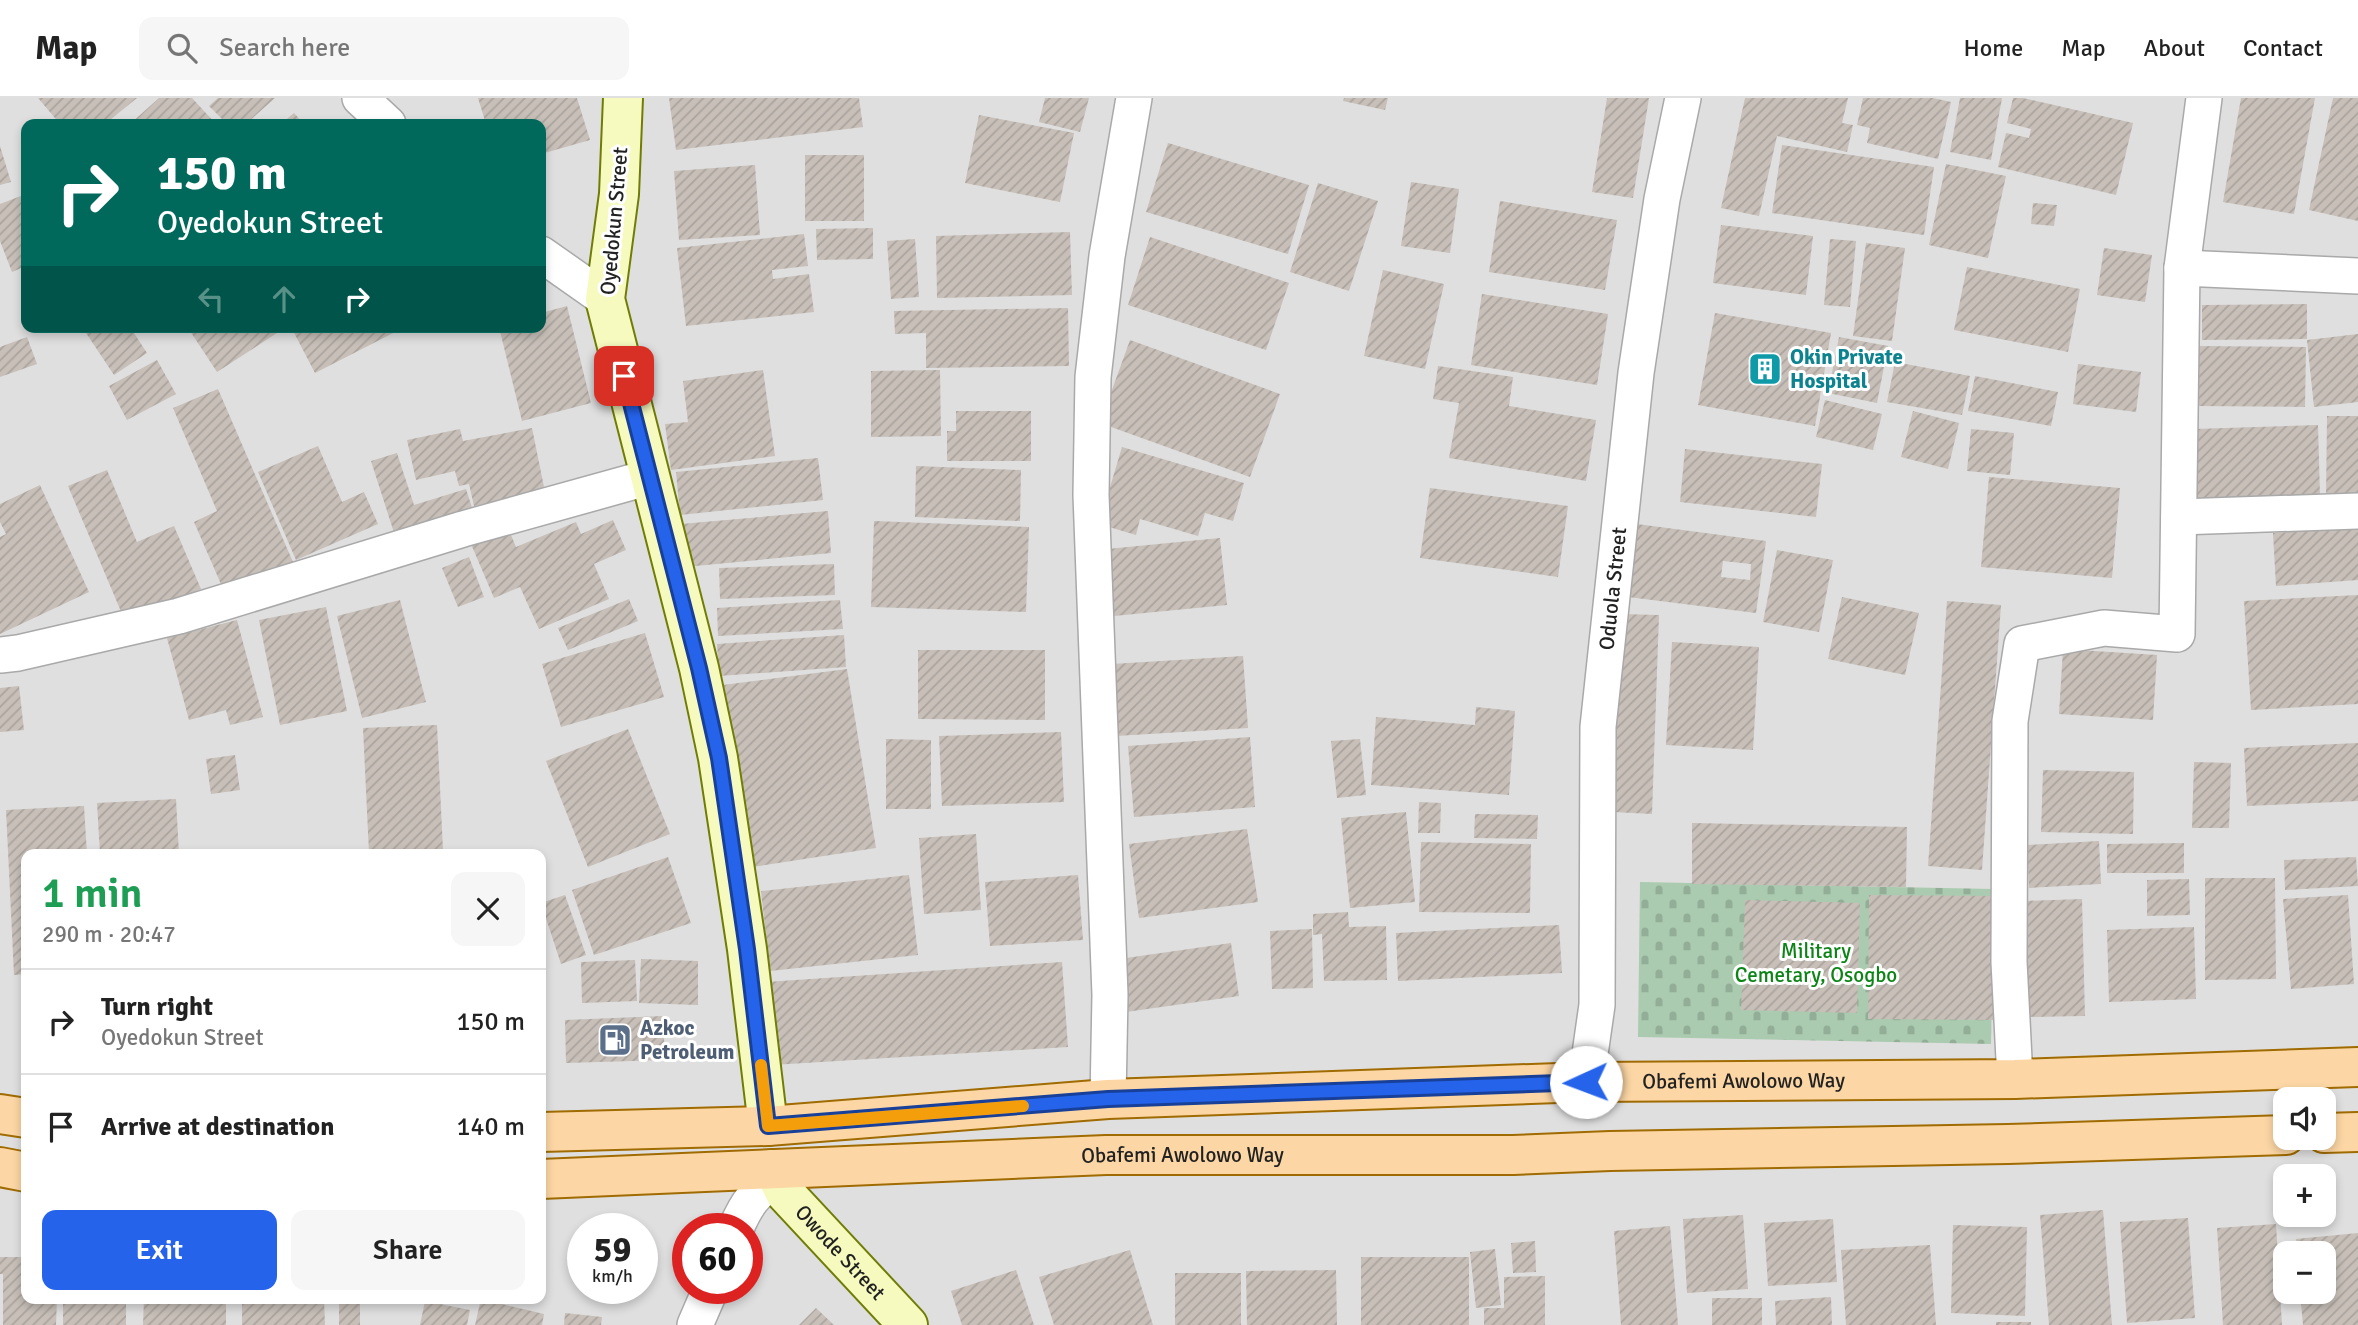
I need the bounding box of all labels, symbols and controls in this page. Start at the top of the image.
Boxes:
search box [139,17,629,80]
text: Map [35,28,97,69]
icon: search [163,29,201,67]
text: Search here [219,32,350,64]
text: Home [1963,33,2023,63]
text: Map [2061,33,2106,63]
text: About [2144,33,2205,63]
text: Contact [2243,33,2323,63]
text: 150 m [157,143,287,203]
street label: Oyedokun Street [595,146,633,296]
icon: right [42,147,133,238]
text: Oyedokun Street [157,203,383,242]
icon: left [192,280,230,318]
icon: ahead [265,280,303,318]
icon: right [338,280,376,318]
place label: Okin Private Hospital [1790,344,1903,394]
pin [594,346,654,406]
building icon: Okin Private Hospital [1746,350,1784,388]
icon: arrive [605,357,643,395]
street label: Oduola Street [1593,526,1632,651]
text: 1 min [42,868,143,919]
button: close [451,872,525,946]
text: 290 m · 20:47 [42,920,176,949]
park label: Military Cemetary, Osogbo [1735,938,1897,988]
text: Turn right [101,991,213,1023]
icon: right [42,1003,80,1041]
text: 150 m [456,1006,525,1038]
place label: Azkoc Petroleum [640,1015,735,1065]
fuel station icon: Azkoc Petroleum [596,1021,634,1059]
text: Oyedokun Street [101,1023,264,1052]
position arrow [1549,1045,1623,1119]
street label: Obafemi Awolowo Way [1642,1067,1845,1095]
map controls [2273,1087,2336,1304]
button: sound [2273,1087,2336,1150]
icon: arrive [42,1108,80,1146]
text: Arrive at destination [101,1111,334,1143]
text: 140 m [456,1111,525,1143]
street label: Obafemi Awolowo Way [1081,1142,1284,1169]
button: + [2273,1164,2336,1227]
street label: Owode Street [790,1199,891,1305]
button: Exit [42,1210,277,1290]
button: Share [291,1210,525,1290]
speed limit sign: 60 [672,1213,763,1304]
text: 59 [594,1228,631,1271]
button: − [2273,1241,2336,1304]
text: km/h [592,1265,633,1287]

